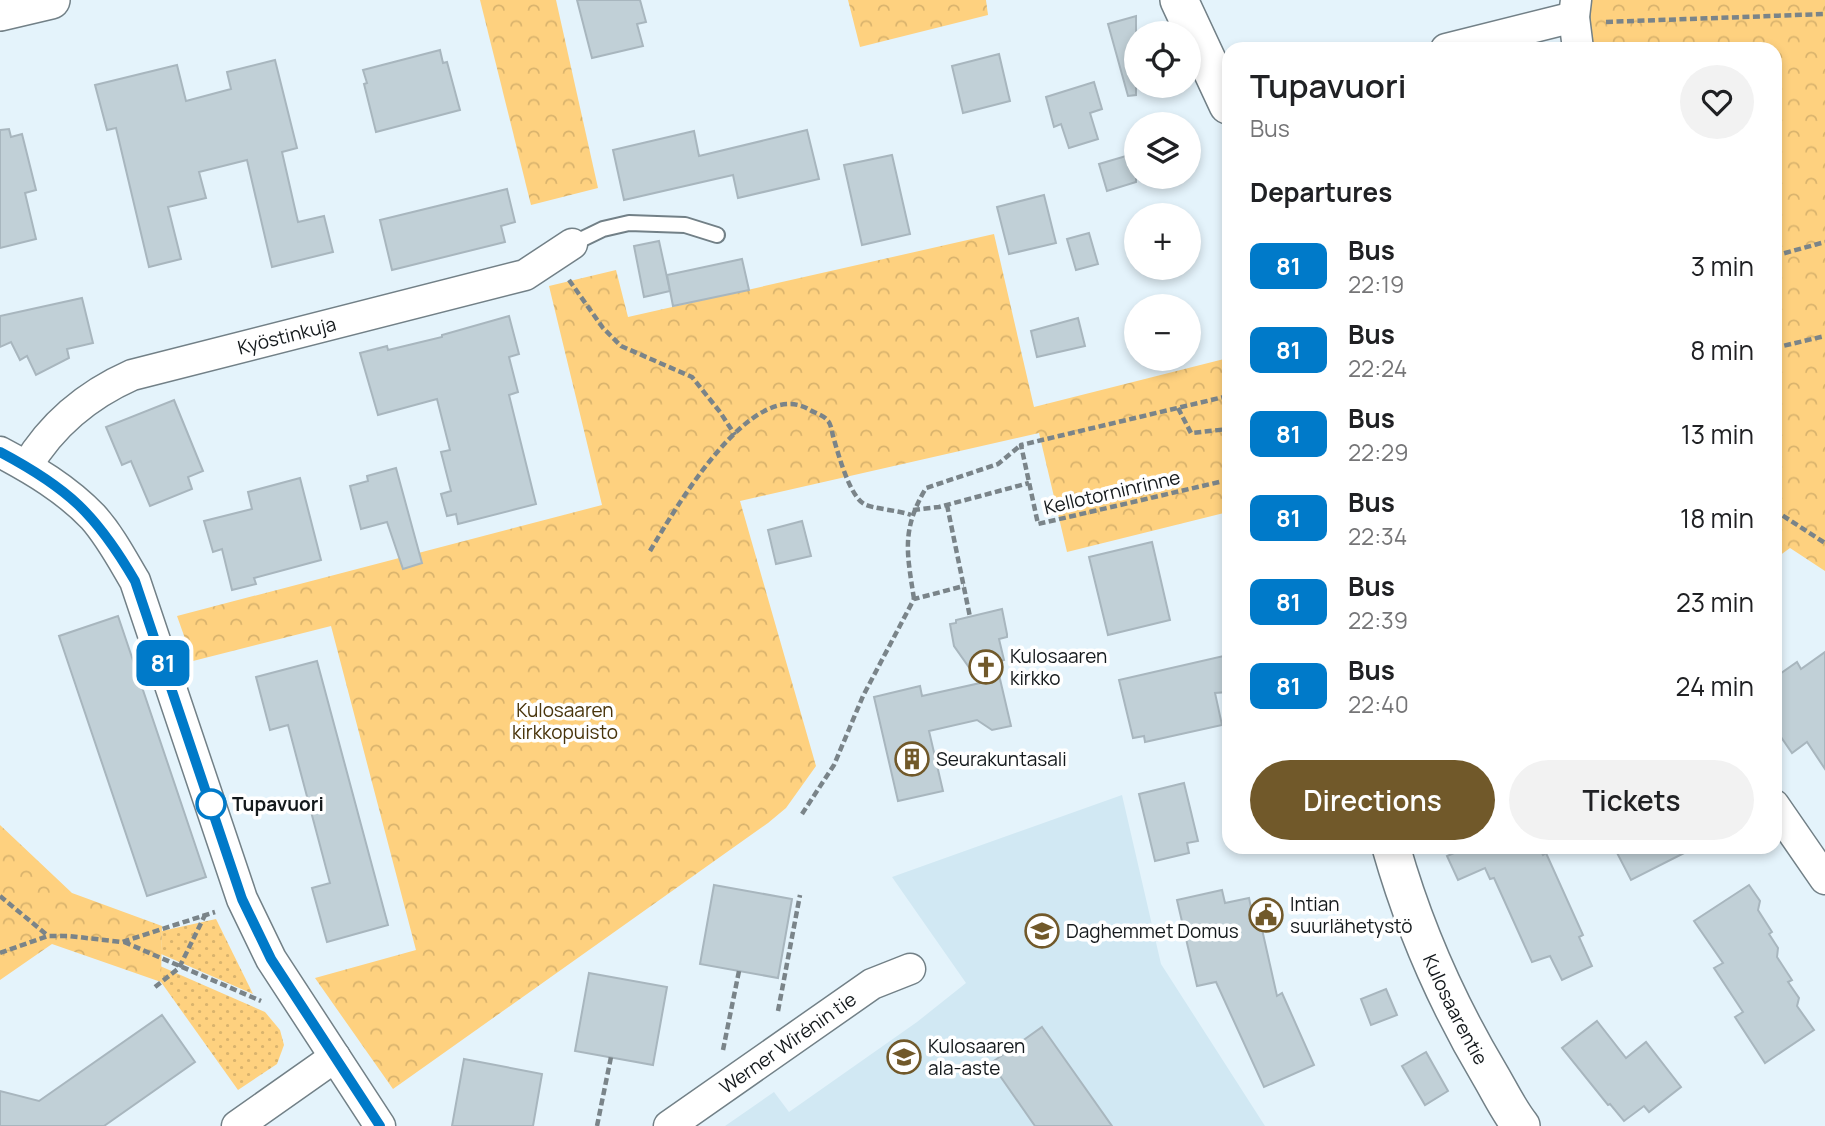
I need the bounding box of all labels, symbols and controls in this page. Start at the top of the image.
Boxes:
map controls [1124,21,1201,371]
button: locate [1124,21,1201,98]
text: Tupavuori [1250,63,1406,108]
button: heart [1680,65,1754,139]
button: layers [1124,112,1201,189]
text: Bus [1250,112,1290,144]
text: Departures [1250,174,1392,210]
button: + [1124,203,1201,280]
text: Bus [1348,232,1395,268]
text: 3 min [1691,248,1754,284]
text: 81 [1276,249,1301,282]
text: 22:19 [1348,268,1404,300]
button: − [1124,294,1201,371]
street label: Kyöstinkuja [235,311,339,361]
text: Bus [1348,316,1395,352]
text: 8 min [1690,332,1754,368]
text: 81 [1276,333,1301,366]
text: 22:24 [1348,352,1407,384]
text: Bus [1348,400,1395,436]
text: 13 min [1681,416,1754,452]
text: 81 [1276,417,1301,450]
text: 22:29 [1348,436,1408,468]
street label: Kellotorninrinne [1041,464,1183,520]
text: Bus [1348,484,1395,520]
text: 18 min [1680,500,1754,536]
text: 81 [1276,501,1301,534]
text: 22:34 [1348,520,1407,552]
text: Bus [1348,568,1395,604]
text: 23 min [1676,584,1754,620]
text: 81 [1276,585,1301,618]
text: 22:39 [1348,604,1408,636]
line badge: 81 [132,640,194,686]
place label: Kulosaaren kirkko [1010,643,1107,691]
text: 81 [150,646,176,679]
church icon: Kulosaaren kirkko [967,648,1005,686]
text: Bus [1348,652,1395,688]
text: 24 min [1676,668,1754,704]
text: 81 [1276,669,1301,702]
text: 22:40 [1348,688,1409,720]
park label: Kulosaaren kirkkopuisto [512,697,618,745]
building icon: Seurakuntasali [893,740,931,778]
place label: Seurakuntasali [936,746,1067,772]
button: Directions [1250,760,1495,840]
button: Tickets [1509,760,1754,840]
marker: Tupavuori [196,789,226,819]
place label: Tupavuori [232,791,324,817]
place label: Intian suurlähetystö [1290,891,1413,939]
public building icon: Intian suurlähetystö [1247,896,1285,934]
school or university icon: Daghemmet Domus [1023,912,1061,950]
place label: Daghemmet Domus [1066,918,1239,944]
street label: Kulosaarentie [1417,950,1494,1069]
street label: Werner Wirénin tie [714,986,861,1100]
place label: Kulosaaren ala-aste [928,1033,1025,1081]
school or university icon: Kulosaaren ala-aste [885,1038,923,1076]

